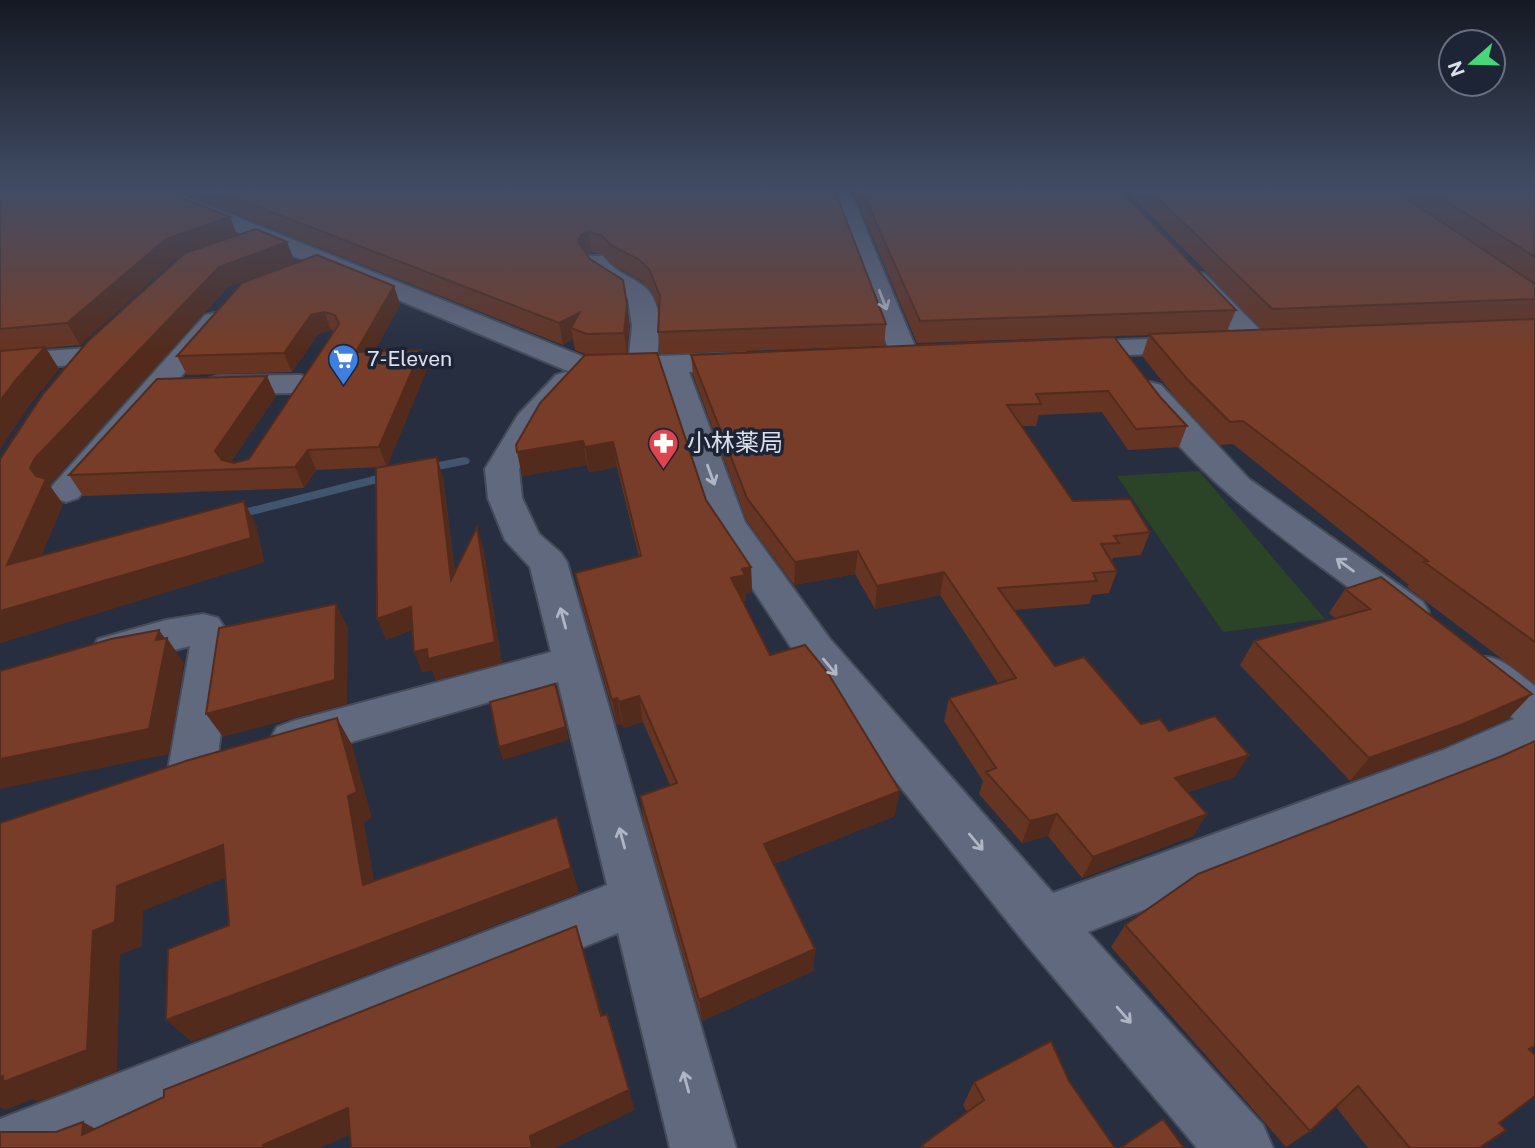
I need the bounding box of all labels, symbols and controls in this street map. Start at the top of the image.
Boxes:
north arrow [1437,28,1507,98]
text: N [1443,58,1469,80]
one-way arrow [877,288,890,310]
supermarket icon: 7-Eleven [327,342,361,386]
place label: 7-Eleven [367,346,452,371]
pharmacy icon: 小林薬局 [647,426,681,470]
place label: 小林薬局 [687,428,783,456]
one-way arrow [706,464,718,486]
one-way arrow [1336,557,1355,572]
one-way arrow [556,608,569,630]
one-way arrow [822,658,838,676]
one-way arrow [615,827,628,850]
one-way arrow [968,832,984,850]
one-way arrow [1116,1005,1132,1023]
one-way arrow [679,1071,692,1094]

